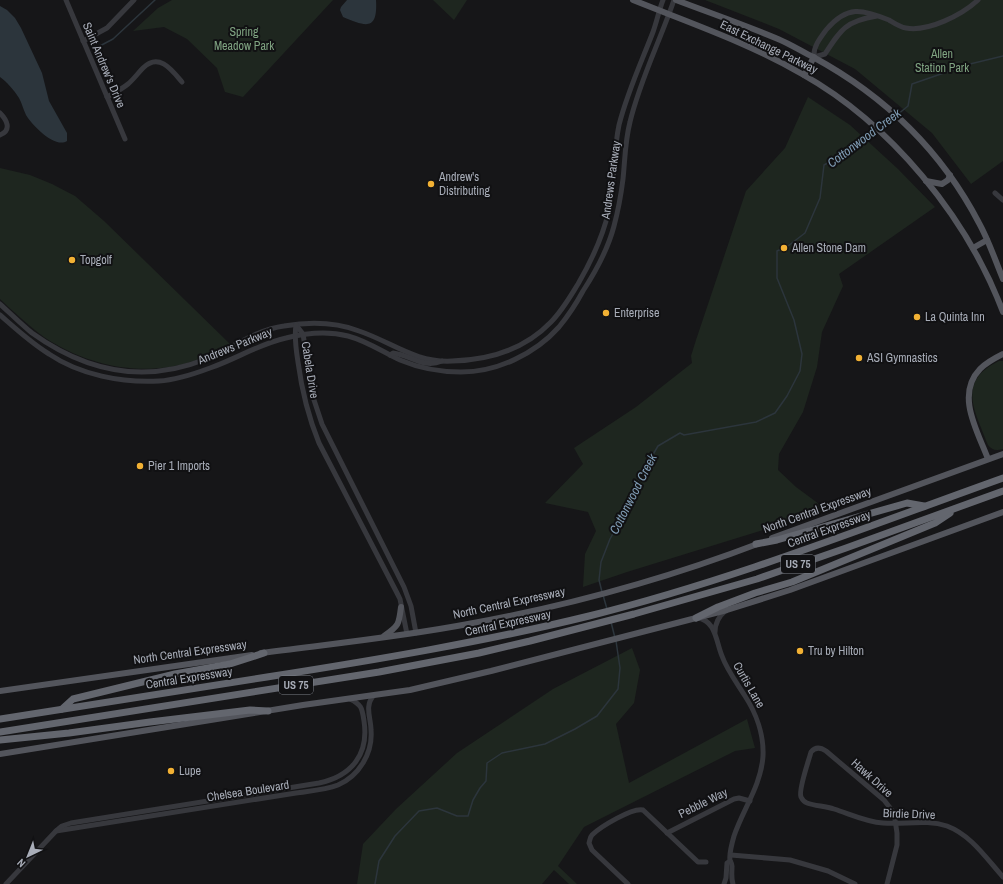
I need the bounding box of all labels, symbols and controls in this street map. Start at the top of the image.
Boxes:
street label: East Exchange Parkway [718,16,821,78]
street label: Saint Andrew's Drive [79,20,129,110]
park label: Spring Meadow Park [214,24,274,54]
park label: Allen Station Park [915,46,969,76]
water label: Cottonwood Creek [824,104,905,171]
street label: Andrews Parkway [597,140,624,221]
place label: Andrew's Distributing [438,169,490,199]
marker: Andrew's Distributing [426,179,436,189]
place label: Allen Stone Dam [791,240,866,256]
marker: Allen Stone Dam [779,243,789,253]
place label: Topgolf [80,252,112,268]
marker: Topgolf [67,255,77,265]
place label: Enterprise [614,305,659,321]
marker: Enterprise [601,308,611,318]
place label: La Quinta Inn [925,309,985,325]
marker: La Quinta Inn [912,312,922,322]
street label: Andrews Parkway [195,324,275,369]
street label: Cabela Drive [298,340,322,400]
place label: ASI Gymnastics [866,350,938,366]
marker: ASI Gymnastics [854,353,864,363]
water label: Cottonwood Creek [605,450,661,537]
place label: Pier 1 Imports [148,458,210,474]
marker: Pier 1 Imports [135,461,145,471]
street label: North Central Expressway [761,484,873,536]
street label: Central Expressway [785,507,873,551]
road number: US 75 [781,555,815,573]
street label: North Central Expressway [452,584,566,622]
street label: Central Expressway [464,607,552,639]
street label: North Central Expressway [132,636,248,668]
place label: Tru by Hilton [808,643,864,659]
marker: Tru by Hilton [795,646,805,656]
street label: Curtis Lane [729,659,769,711]
street label: Central Expressway [145,663,234,693]
road number: US 75 [279,676,313,694]
street label: Hawk Drive [848,755,896,801]
place label: Lupe [179,763,201,779]
marker: Lupe [166,766,176,776]
street label: Chelsea Boulevard [206,777,290,805]
street label: Pebble Way [676,784,730,822]
street label: Birdie Drive [882,805,936,823]
north arrow [8,836,48,876]
text: N [14,856,28,871]

